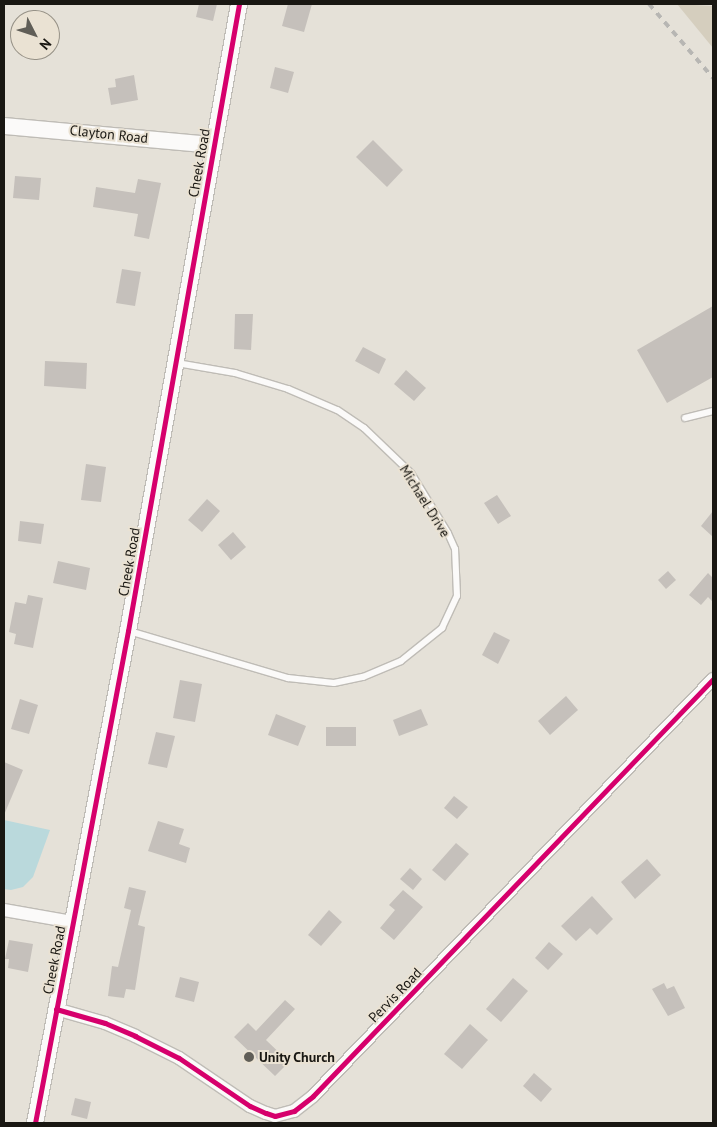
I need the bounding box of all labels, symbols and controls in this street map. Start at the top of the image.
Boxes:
north arrow [10,10,60,60]
text: N [36,35,55,54]
street label: Clayton Road [69,122,149,146]
street label: Cheek Road [185,127,213,199]
street label: Michael Drive [396,462,454,540]
street label: Cheek Road [115,526,143,598]
street label: Cheek Road [39,924,69,996]
street label: Pervis Road [365,964,425,1026]
place label: Unity Church [259,1049,336,1065]
marker: Unity Church [243,1051,255,1063]

